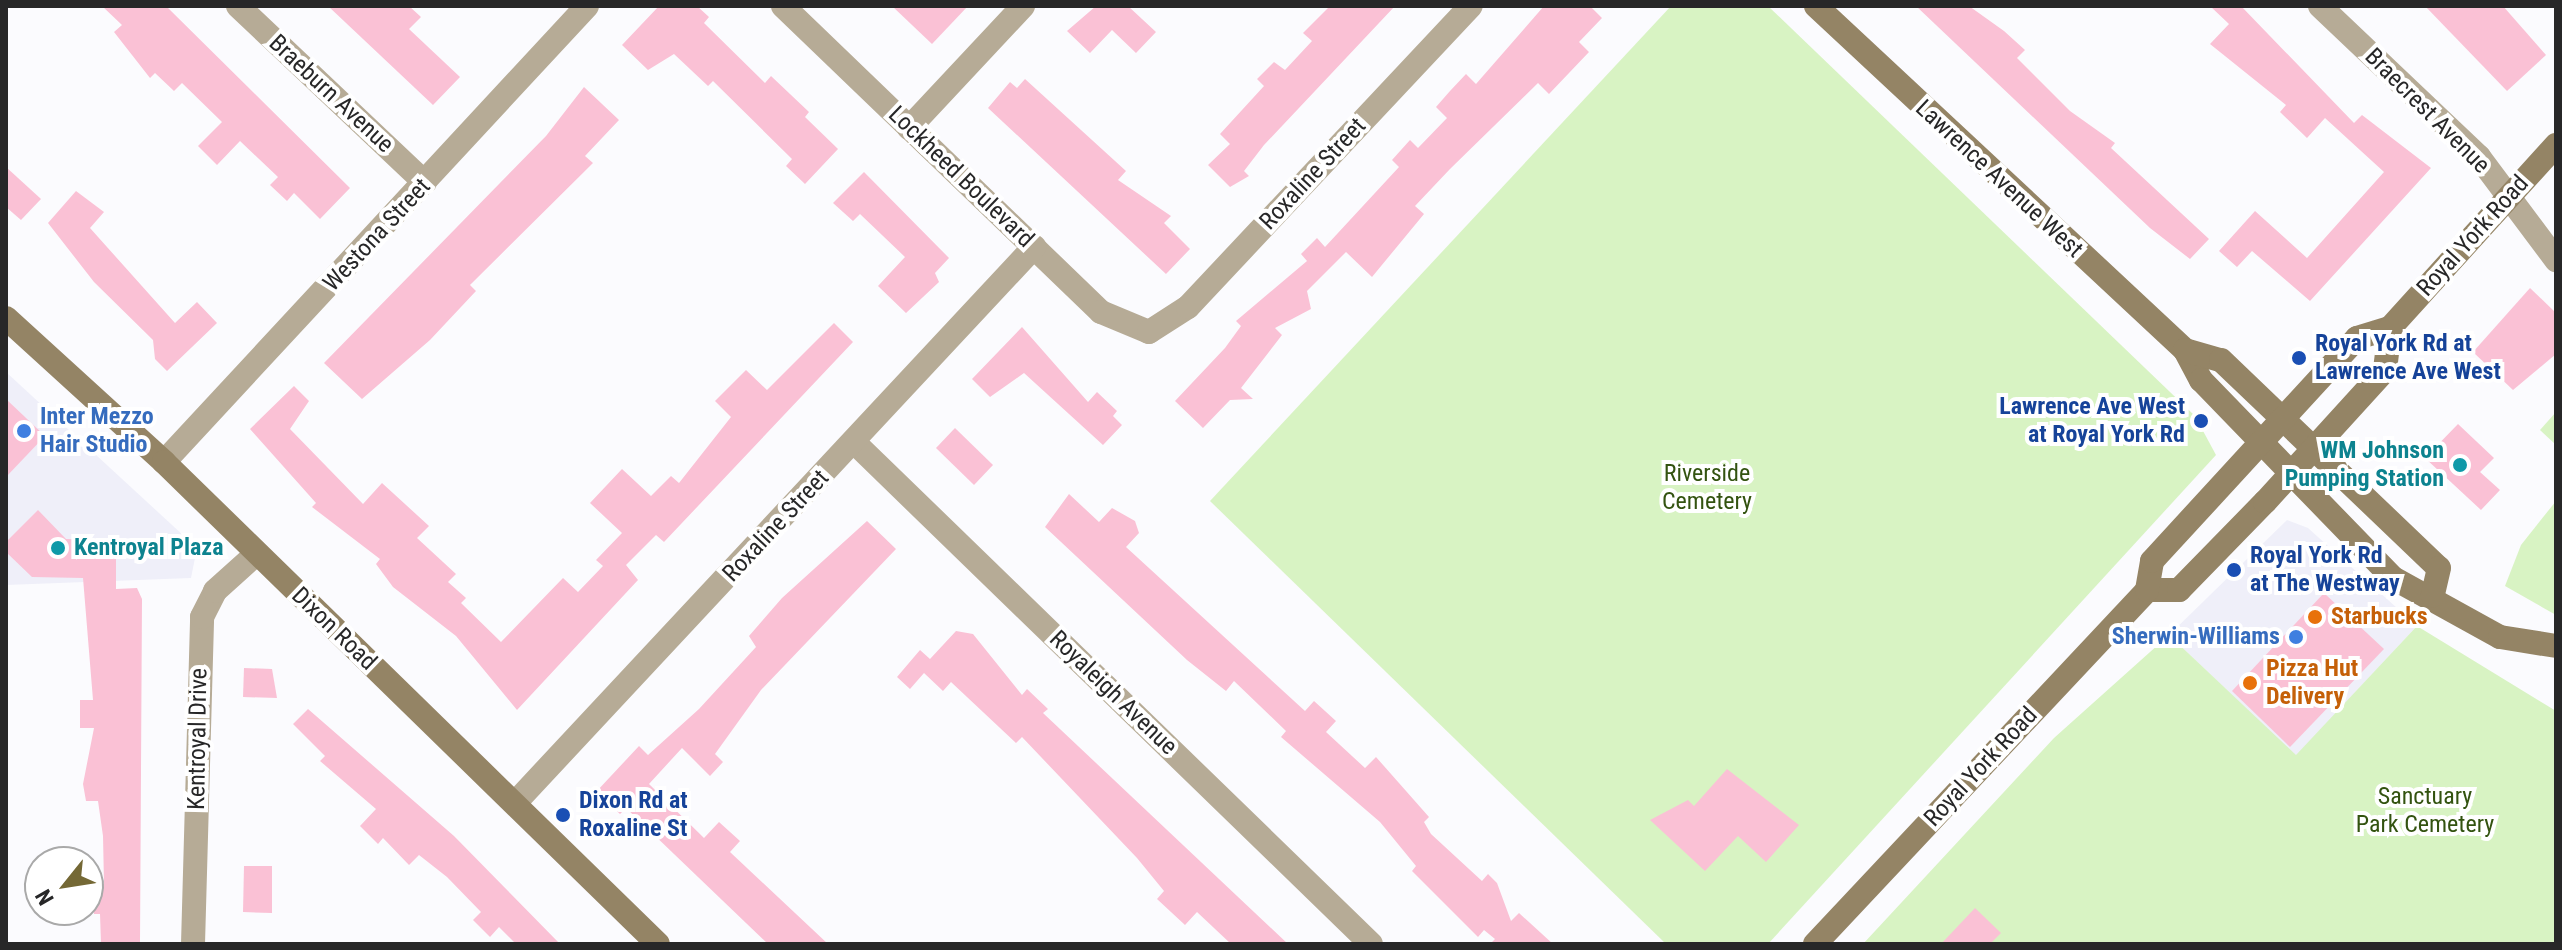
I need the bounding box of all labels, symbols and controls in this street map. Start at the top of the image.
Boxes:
street label: Braeburn Avenue [263,29,399,159]
street label: Braecrest Avenue [2359,43,2495,179]
street label: Lawrence Avenue West [1909,94,2089,264]
street label: Lockheed Boulevard [882,100,1040,254]
street label: Roxaline Street [1254,112,1372,236]
street label: Royal York Road [2411,170,2535,302]
street label: Westona Street [317,173,437,297]
place label: Royal York Rd at Lawrence Ave West [2315,330,2501,386]
marker: Royal York Rd at Lawrence Ave West [2290,349,2308,367]
place label: Lawrence Ave West at Royal York Rd [1999,393,2185,449]
place label: Inter Mezzo Hair Studio [40,403,154,459]
marker: Lawrence Ave West at Royal York Rd [2192,412,2210,430]
marker: Inter Mezzo Hair Studio [15,422,33,440]
place label: WM Johnson Pumping Station [2285,437,2444,493]
marker: WM Johnson Pumping Station [2451,456,2469,474]
park label: Riverside Cemetery [1662,460,1752,516]
street label: Roxaline Street [717,464,835,588]
place label: Kentroyal Plaza [74,534,223,562]
marker: Kentroyal Plaza [49,539,67,557]
place label: Royal York Rd at The Westway [2250,542,2400,598]
marker: Royal York Rd at The Westway [2225,561,2243,579]
street label: Dixon Road [286,582,382,676]
place label: Starbucks [2331,603,2428,631]
marker: Starbucks [2306,608,2324,626]
place label: Sherwin-Williams [2112,623,2280,651]
street label: Royaleigh Avenue [1043,625,1183,761]
marker: Sherwin-Williams [2287,628,2305,646]
place label: Pizza Hut Delivery [2266,655,2358,711]
street label: Kentroyal Drive [182,668,214,810]
marker: Pizza Hut Delivery [2241,674,2259,692]
street label: Royal York Road [1918,701,2044,833]
park label: Sanctuary Park Cemetery [2356,783,2494,839]
place label: Dixon Rd at Roxaline St [579,787,688,843]
marker: Dixon Rd at Roxaline St [554,806,572,824]
north arrow [24,846,104,926]
text: N [30,885,59,909]

